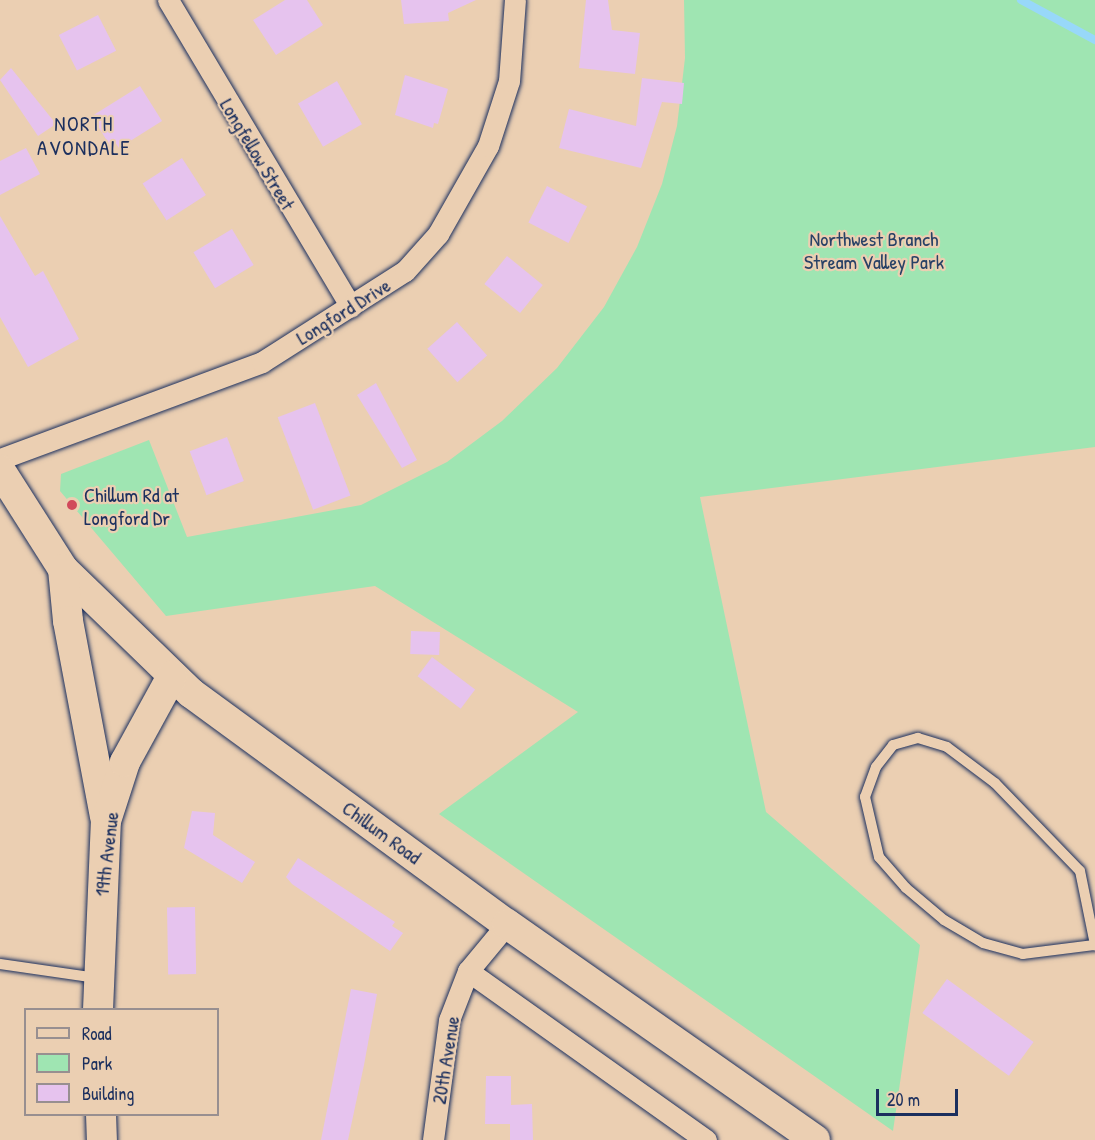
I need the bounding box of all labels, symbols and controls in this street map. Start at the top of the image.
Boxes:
street label: Longfellow Street [215,94,301,214]
district label: NORTH AVONDALE [37,111,131,161]
park label: Northwest Branch Stream Valley Park [804,227,944,274]
street label: Longford Drive [292,273,394,349]
place label: Chillum Rd at Longford Dr [84,482,179,529]
marker: Chillum Rd at Longford Dr [65,498,79,512]
street label: Chillum Road [338,795,426,869]
street label: 19th Avenue [89,810,123,898]
legend [24,1008,219,1116]
street label: 20th Avenue [426,1014,464,1106]
text: Road [82,1021,112,1046]
text: Park [82,1051,112,1076]
scale bar [879,1077,962,1115]
text: Building [82,1081,134,1106]
text: 20 m [887,1087,920,1112]

